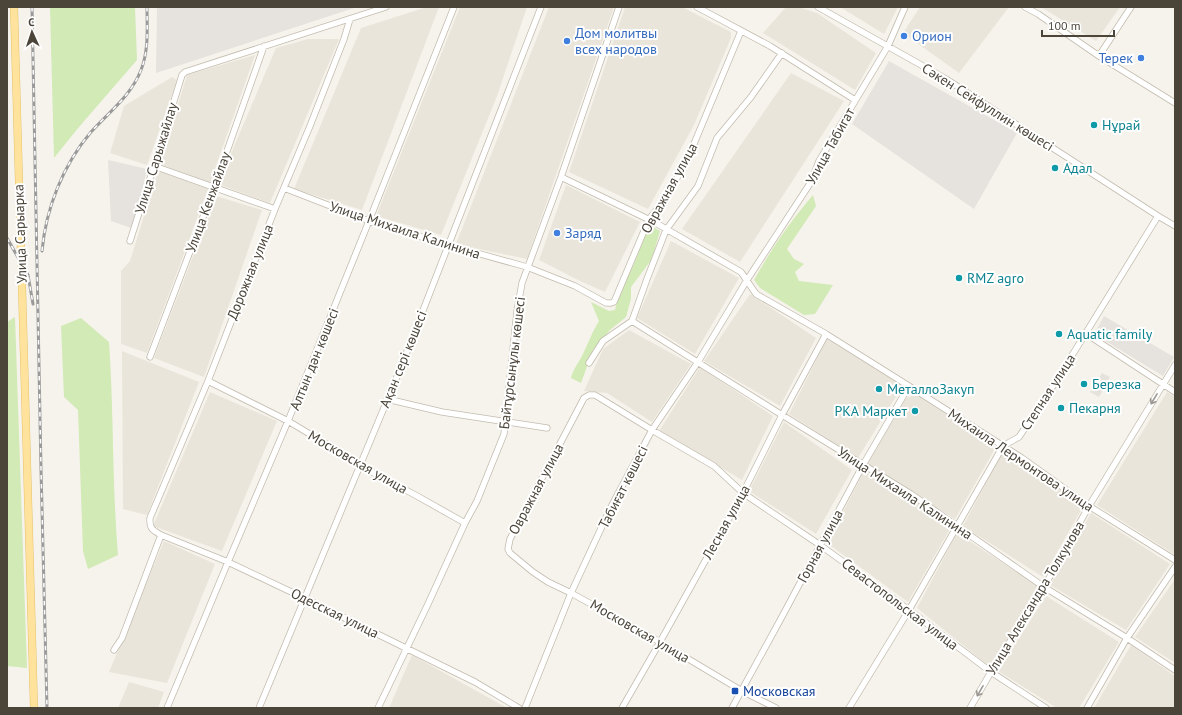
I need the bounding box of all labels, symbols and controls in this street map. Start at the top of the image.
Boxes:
north arrow [12,12,52,52]
scale bar [1042,12,1114,38]
text: С [28,15,35,29]
text: 100 m [1048,18,1081,33]
place label: Дом молитвы всех народов [575,24,657,58]
place label: Орион [912,27,952,45]
marker: Орион [899,31,909,41]
marker: Дом молитвы всех народов [562,36,572,46]
place label: Терек [1099,49,1133,67]
marker: Терек [1136,53,1146,63]
street label: Сәкен Сейфуллин көшесі [919,59,1057,155]
street label: Улица Сарыжайлау [130,100,182,216]
street label: Улица Табигат [802,104,859,188]
place label: Нұрай [1102,116,1140,134]
marker: Нұрай [1089,120,1099,130]
street label: Овражная улица [637,139,701,236]
street label: Улица Кенжайлау [181,149,235,255]
place label: Адал [1063,159,1093,177]
marker: Адал [1050,163,1060,173]
street label: Улица Сарыарка [9,184,31,284]
street label: Улица Михаила Калинина [327,197,483,263]
street label: Дорожная улица [223,222,277,322]
place label: Заряд [565,224,602,242]
marker: Заряд [552,228,562,238]
place label: RMZ agro [967,269,1024,287]
marker: RMZ agro [954,273,964,283]
street label: Байтұрсынұлы көшесі [495,296,529,430]
street label: Алтын дән көшесі [285,305,343,413]
street label: Ақан сері көшесі [375,308,431,410]
place label: Aquatic family [1067,325,1153,343]
marker: Aquatic family [1054,329,1064,339]
street label: Степная улица [1017,350,1079,434]
place label: Березка [1092,375,1141,393]
marker: Березка [1079,379,1089,389]
place label: МеталлоЗакуп [887,380,975,398]
marker: МеталлоЗакуп [874,384,884,394]
one-way arrow [1150,393,1158,405]
place label: Пекарня [1069,399,1121,417]
place label: РКА Маркет [834,402,907,420]
marker: Пекарня [1056,403,1066,413]
street label: Михаила Лермонтова улица [945,405,1097,516]
marker: РКА Маркет [910,406,920,416]
street label: Московская улица [305,426,411,498]
street label: Овражная улица [504,440,568,538]
street label: Табиғат көшесі [594,442,652,532]
street label: Улица Михаила Калинина [834,443,976,544]
street label: Лесная улица [698,481,754,563]
street label: Горная улица [793,506,847,586]
street label: Улица Александра Толкунова [982,518,1088,678]
street label: Севастопольская улица [838,554,962,654]
street label: Одесская улица [288,584,382,642]
street label: Московская улица [587,595,693,667]
place label: Московская [743,682,816,700]
one-way arrow [976,685,984,697]
marker: Московская [730,686,740,696]

